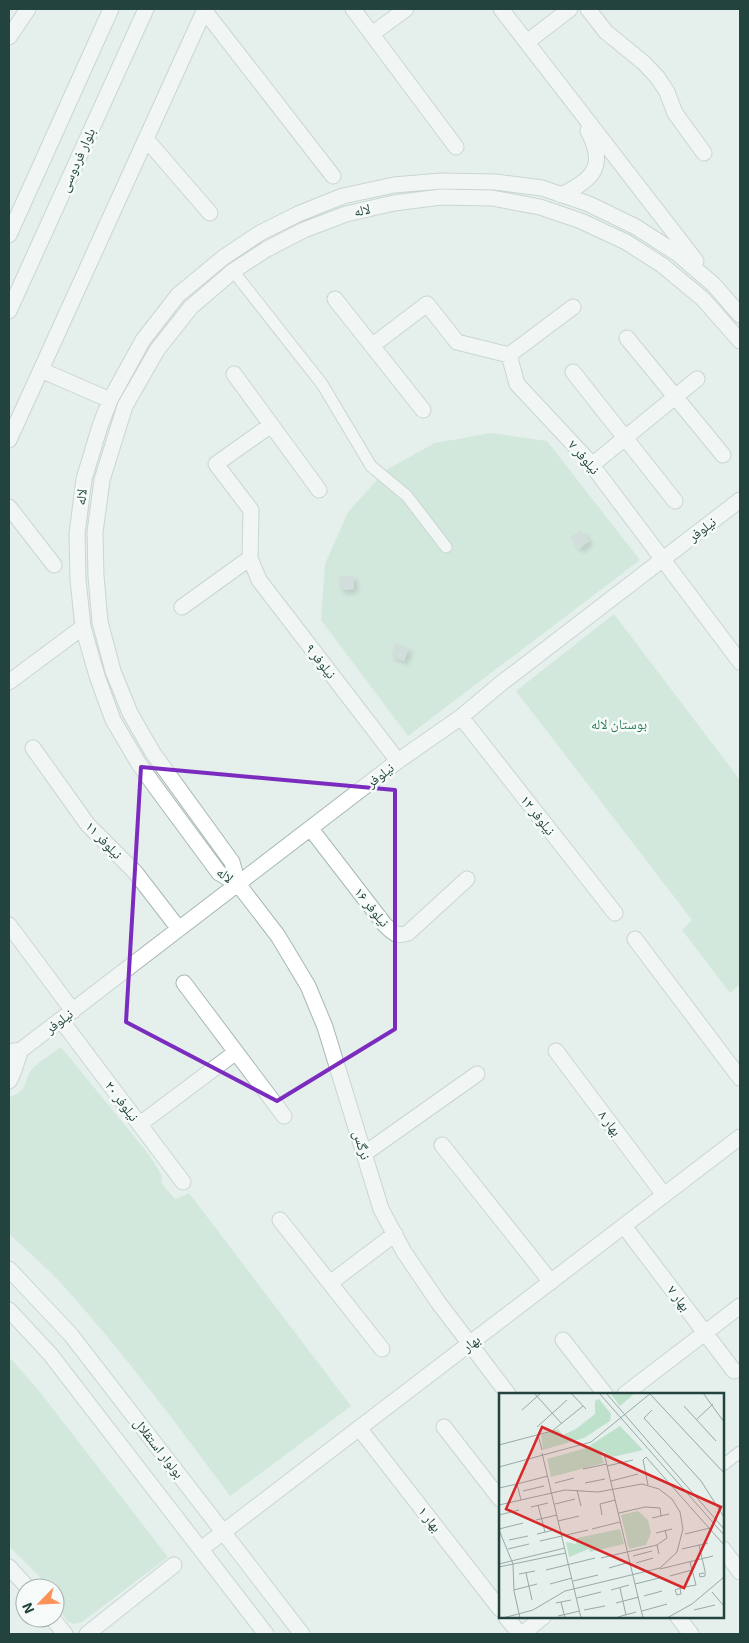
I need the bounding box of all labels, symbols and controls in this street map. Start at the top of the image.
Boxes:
street label: بلوار فردوسی [55,125,99,195]
street label: لاله [352,199,372,220]
street label: نیلوفر ۷ [564,436,604,478]
street label: لاله [71,488,90,506]
street label: نیلوفر [684,513,720,546]
street label: نیلوفر ۹ [302,640,340,682]
park label: بوستان لاله [591,715,647,733]
street label: نیلوفر [362,758,398,792]
street label: نیلوفر ۱۲ [517,791,559,839]
street label: نیلوفر ۱۱ [82,817,127,863]
street label: لاله [214,863,237,886]
street label: نیلوفر ۱۶ [350,883,394,931]
street label: نیلوفر [41,1005,77,1038]
street label: نیلوفر ۲۰ [101,1077,143,1125]
street label: بهار ۸ [595,1107,626,1140]
street label: نرگس [349,1128,375,1162]
street label: بهار ۷ [664,1282,695,1315]
street label: بهار [458,1330,484,1356]
inset map [499,1393,724,1618]
street label: بولوار استقلال [130,1414,188,1482]
street label: بهار ۱ [414,1503,446,1536]
north arrow [15,1578,65,1628]
text: N [18,1600,37,1617]

